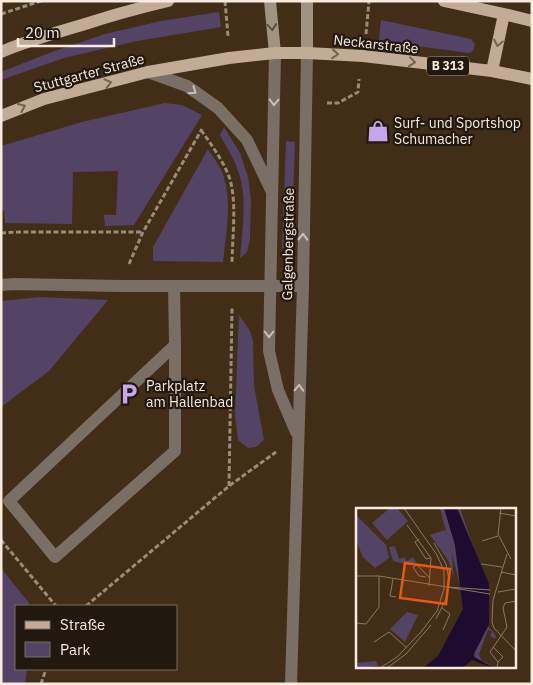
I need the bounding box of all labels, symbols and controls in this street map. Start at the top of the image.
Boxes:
scale bar [18,15,114,47]
text: 20 m [25,23,60,42]
one-way arrow [267,23,278,31]
street label: Neckarstraße [333,31,420,57]
one-way arrow [493,38,504,47]
street label: Stuttgarter Straße [32,49,147,96]
one-way arrow [331,49,339,60]
one-way arrow [408,56,416,67]
road number: B 313 [427,56,469,76]
one-way arrow [103,78,111,88]
one-way arrow [188,84,197,94]
one-way arrow [269,98,280,106]
one-way arrow [17,103,26,114]
place label: Surf- und Sportshop Schumacher [394,114,521,148]
shop icon: Surf- und Sportshop Schumacher [365,118,391,144]
street label: Galgenbergstraße [278,187,298,301]
one-way arrow [298,233,308,241]
one-way arrow [264,331,274,339]
place label: Parkplatz am Hallenbad [146,377,233,411]
parking icon: Parkplatz am Hallenbad [116,381,142,407]
one-way arrow [294,384,305,392]
inset map [356,508,516,668]
legend [15,605,178,670]
text: Straße [60,615,105,634]
text: Park [60,640,90,659]

